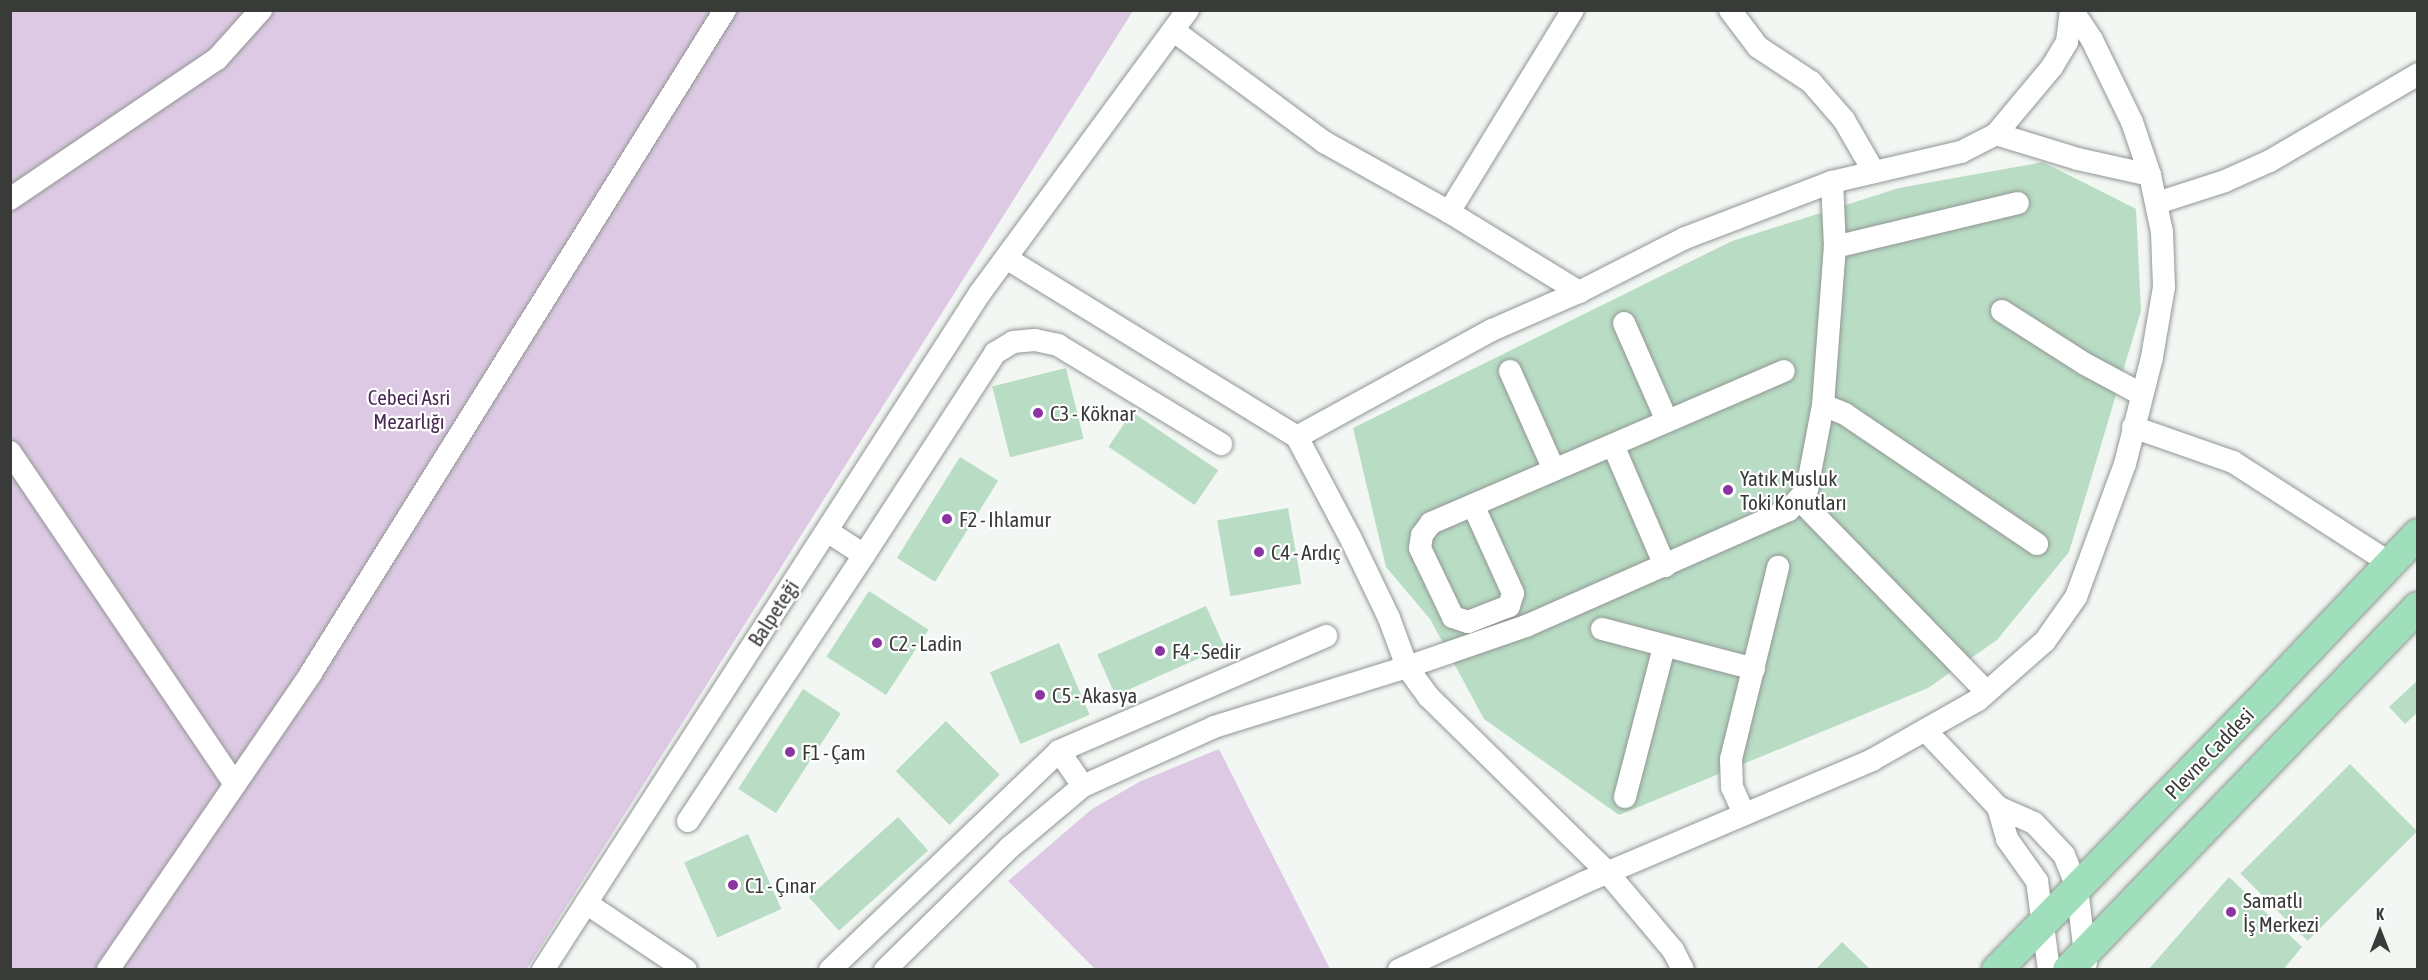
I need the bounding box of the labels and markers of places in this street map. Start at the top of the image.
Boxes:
place label: C3 - Köknar [1050,400,1135,426]
marker: C3 - Köknar [1031,406,1045,420]
place label: Yatık Musluk Toki Konutları [1740,465,1847,515]
marker: Yatık Musluk Toki Konutları [1721,483,1735,497]
place label: F2 - Ihlamur [959,506,1051,532]
marker: F2 - Ihlamur [940,512,954,526]
place label: C4 - Ardıç [1271,539,1340,565]
marker: C4 - Ardıç [1252,545,1266,559]
place label: C2 - Ladin [889,630,962,656]
marker: C2 - Ladin [870,636,884,650]
place label: F4 - Sedir [1172,638,1241,664]
marker: F4 - Sedir [1153,644,1167,658]
place label: C5 - Akasya [1052,682,1137,708]
marker: C5 - Akasya [1033,688,1047,702]
place label: F1 - Çam [802,739,866,765]
marker: F1 - Çam [783,745,797,759]
place label: C1 - Çınar [745,872,816,898]
marker: C1 - Çınar [726,878,740,892]
place label: Samatlı İş Merkezi [2243,887,2319,937]
marker: Samatlı İş Merkezi [2224,905,2238,919]

